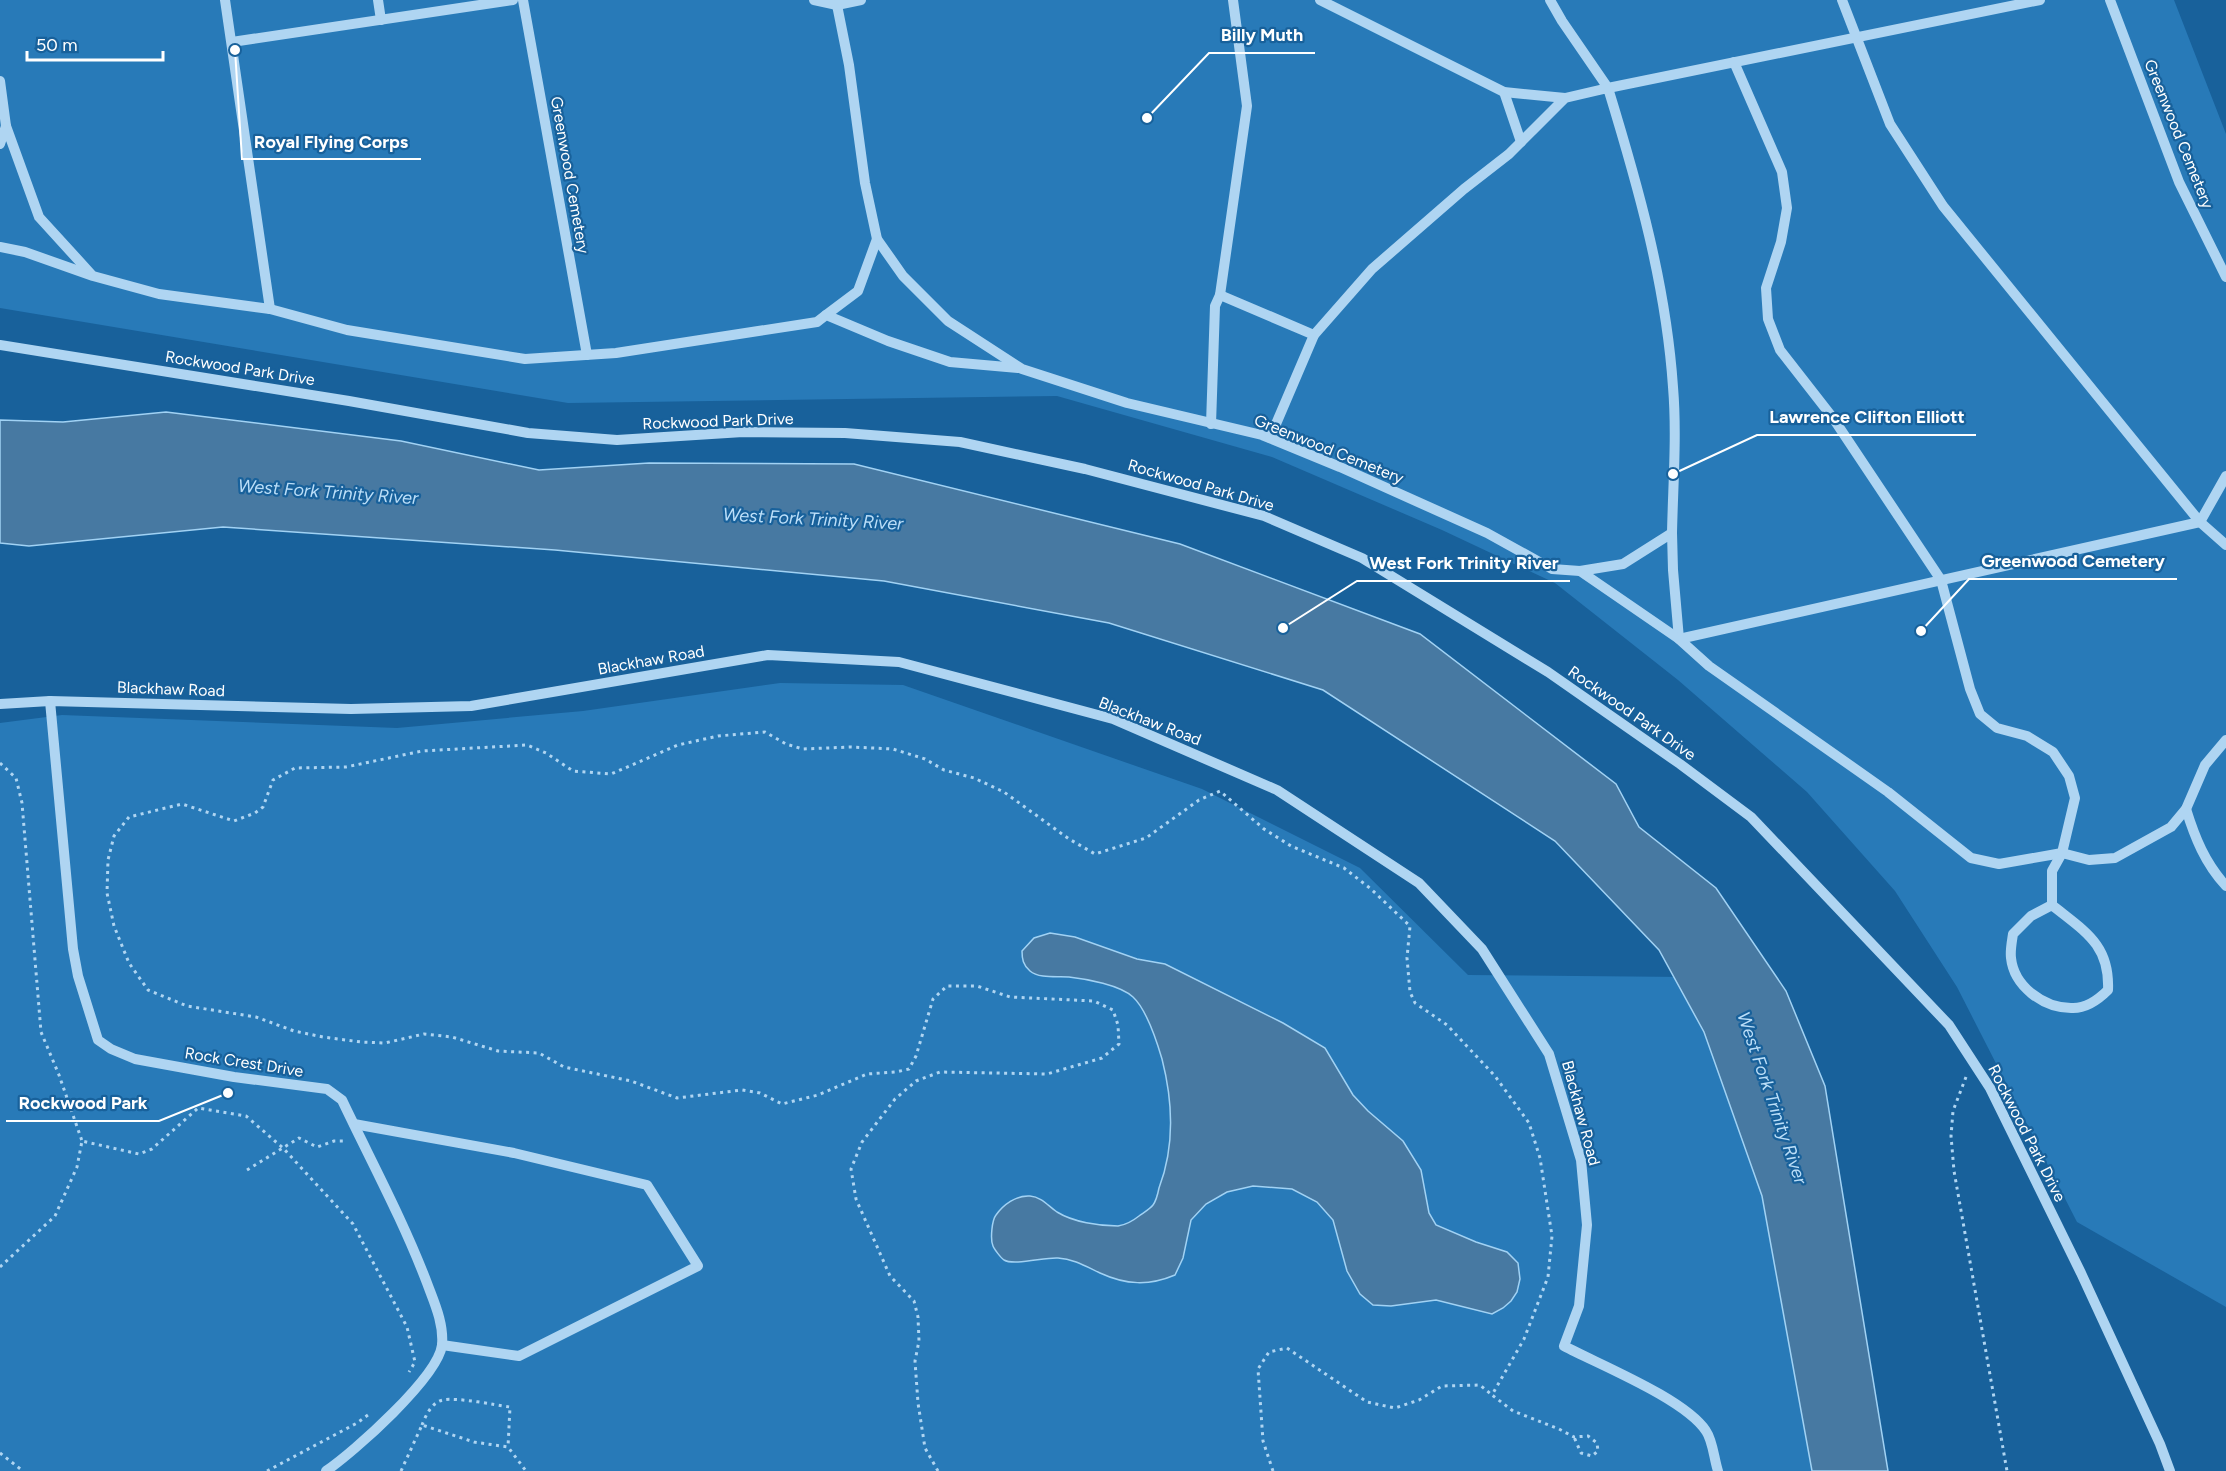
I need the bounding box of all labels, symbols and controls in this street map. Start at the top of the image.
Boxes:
callout: Billy Muth [1209,17,1315,53]
scale bar [27,24,164,62]
text: Billy Muth [1221,24,1303,46]
text: 50 m [36,34,78,56]
street label: Greenwood Cemetery [2140,57,2218,212]
street label: Greenwood Cemetery [547,95,593,256]
callout: Royal Flying Corps [242,123,421,159]
text: Royal Flying Corps [254,131,409,153]
street label: Rockwood Park Drive [164,347,316,389]
callout: Lawrence Clifton Elliott [1757,399,1976,435]
text: Lawrence Clifton Elliott [1769,406,1965,428]
street label: Rockwood Park Drive [642,409,794,433]
street label: Greenwood Cemetery [1252,410,1407,488]
street label: Rockwood Park Drive [1126,455,1277,515]
water label: West Fork Trinity River [237,475,420,509]
water label: West Fork Trinity River [722,503,905,535]
callout: Greenwood Cemetery [1969,543,2177,579]
callout: West Fork Trinity River [1357,545,1570,581]
text: Greenwood Cemetery [1981,550,2165,572]
text: West Fork Trinity River [1370,552,1559,574]
street label: Blackhaw Road [596,641,706,679]
street label: Rockwood Park Drive [1565,662,1700,764]
street label: Blackhaw Road [117,678,225,700]
street label: Blackhaw Road [1096,693,1204,749]
water label: West Fork Trinity River [1732,1009,1812,1188]
street label: Rock Crest Drive [183,1043,305,1081]
street label: Blackhaw Road [1558,1058,1604,1168]
street label: Rockwood Park Drive [1984,1061,2070,1205]
callout: Rockwood Park [6,1085,159,1121]
text: Rockwood Park [18,1092,148,1114]

